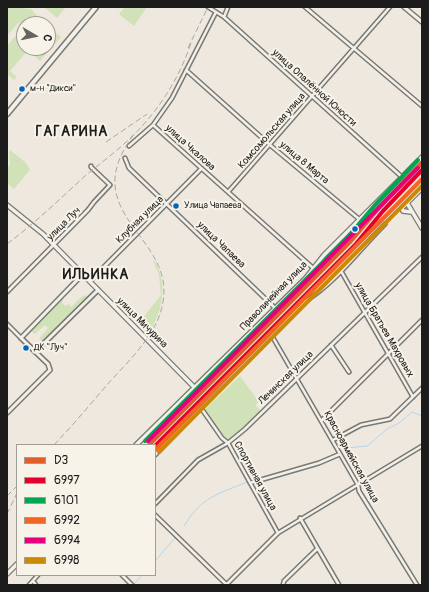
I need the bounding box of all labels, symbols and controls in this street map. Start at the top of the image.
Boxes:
north arrow [16,16,56,56]
text: С [40,33,54,42]
street label: улица Опалённой Юности [269,47,359,129]
marker: м-н "Дикси" [17,84,27,94]
place label: м-н "Дикси" [30,84,76,94]
street label: Комсомольская улица [236,91,308,171]
street label: улица Чкалова [163,122,217,174]
district label: ГАГАРИНА [36,124,108,140]
street label: улица 8 Марта [277,139,331,187]
street label: Клубная улица [114,194,166,246]
marker: Улица Чапаева [171,201,181,211]
place label: Улица Чапаева [184,201,241,211]
street label: улица Луч [45,205,83,243]
street label: улица Чапаева [195,219,247,271]
unlabelled marker [350,224,360,234]
street label: Праволинейная улица [238,259,310,333]
district label: ИЛЬИНКА [63,267,129,283]
street label: улица Братьев Махровых [352,281,416,379]
street label: улица Мичурина [114,295,170,351]
marker: ДК "Луч" [21,343,31,353]
place label: ДК "Луч" [34,343,68,353]
street label: Ленинская улица [256,349,316,407]
street label: Красноармейская улица [321,409,381,505]
street label: Спортивная улица [231,439,279,513]
legend [16,444,156,576]
text: D3 [54,453,68,468]
text: 6997 [54,473,80,488]
text: 6101 [54,493,79,508]
text: 6992 [54,513,80,528]
text: 6994 [54,533,80,548]
text: 6998 [54,553,79,568]

